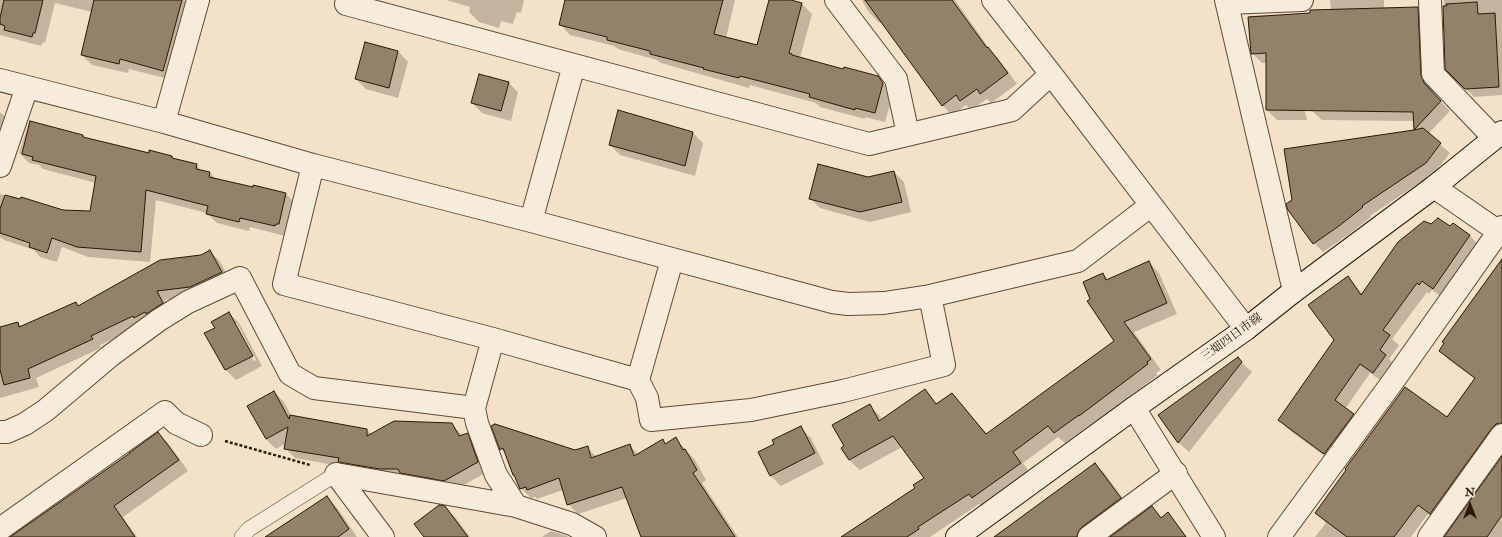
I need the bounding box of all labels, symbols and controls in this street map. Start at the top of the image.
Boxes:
street label: 三畑四日市線 [1199,311,1265,365]
north arrow [1450,485,1490,525]
text: N [1465,486,1475,499]

